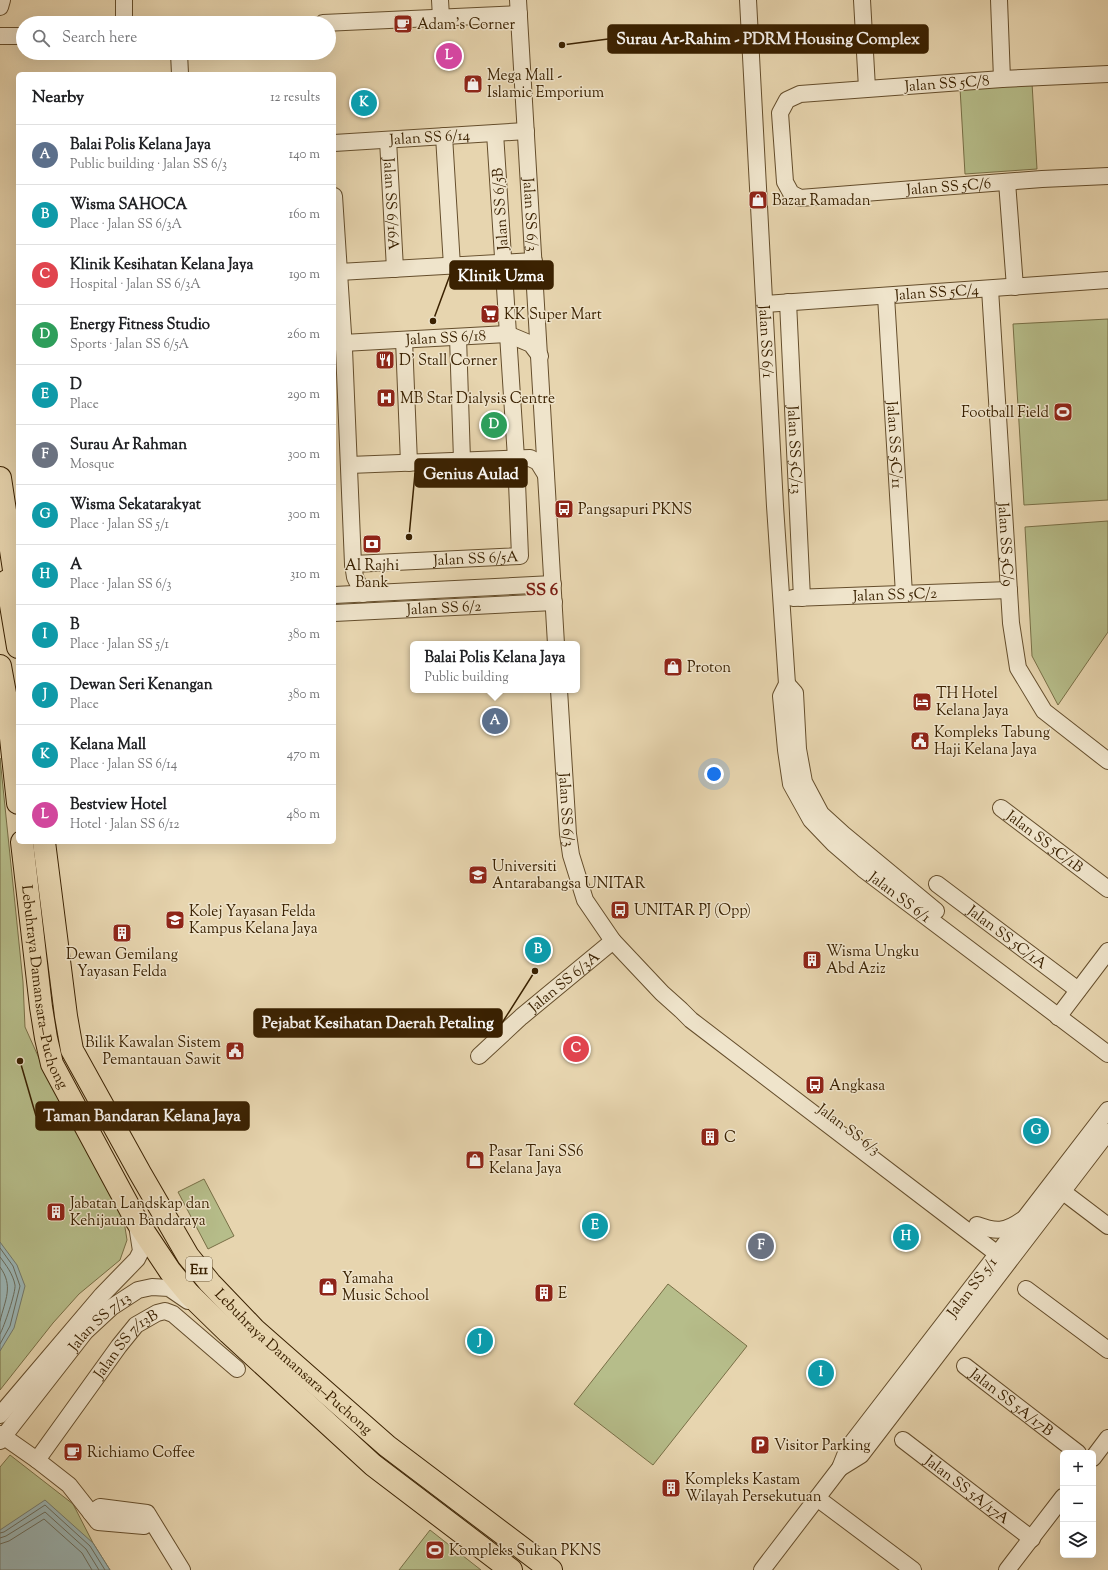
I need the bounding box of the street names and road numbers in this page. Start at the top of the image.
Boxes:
street label: Jalan SS 5C/8 [903,71,990,98]
street label: Jalan SS 6/14 [388,125,471,152]
street label: Jalan SS 6/16A [377,156,403,251]
street label: Jalan SS 6/5B [488,166,515,252]
street label: Jalan SS 5C/6 [905,174,992,202]
street label: Jalan SS 6/3 [516,176,542,252]
street label: Jalan SS 5C/4 [893,280,980,307]
street label: Jalan SS 6/1 [752,304,777,379]
street label: Jalan SS 6/18 [404,326,487,352]
street label: Jalan SS 5C/11 [880,399,907,489]
street label: Jalan SS 5C/13 [781,404,806,495]
street label: Jalan SS 5C/9 [991,501,1018,587]
street label: Jalan SS 6/5A [432,547,519,572]
street label: Jalan SS 5C/2 [851,584,937,608]
street label: Jalan SS 6/2 [405,597,482,621]
street label: Jalan SS 6/3 [552,771,579,848]
street label: Jalan SS 5C/1B [1000,806,1087,879]
street label: Jalan SS 6/1 [863,867,934,928]
street label: Lebuhraya Damansara–Puchong [15,884,73,1093]
street label: Jalan SS 5C/1A [961,901,1051,975]
street label: Jalan SS 6/3A [524,947,605,1019]
street label: Jalan SS 6/3 [811,1099,884,1161]
street label: Jalan SS 5/1 [942,1253,1003,1323]
road number: E11 [186,1257,212,1281]
street label: Lebuhraya Damansara–Puchong [209,1285,376,1440]
street label: Jalan SS 7/13 [64,1288,136,1357]
street label: Jalan SS 7/13B [89,1305,163,1384]
street label: Jalan SS 5A/17B [964,1364,1057,1442]
street label: Jalan SS 5A/17A [919,1451,1013,1530]

